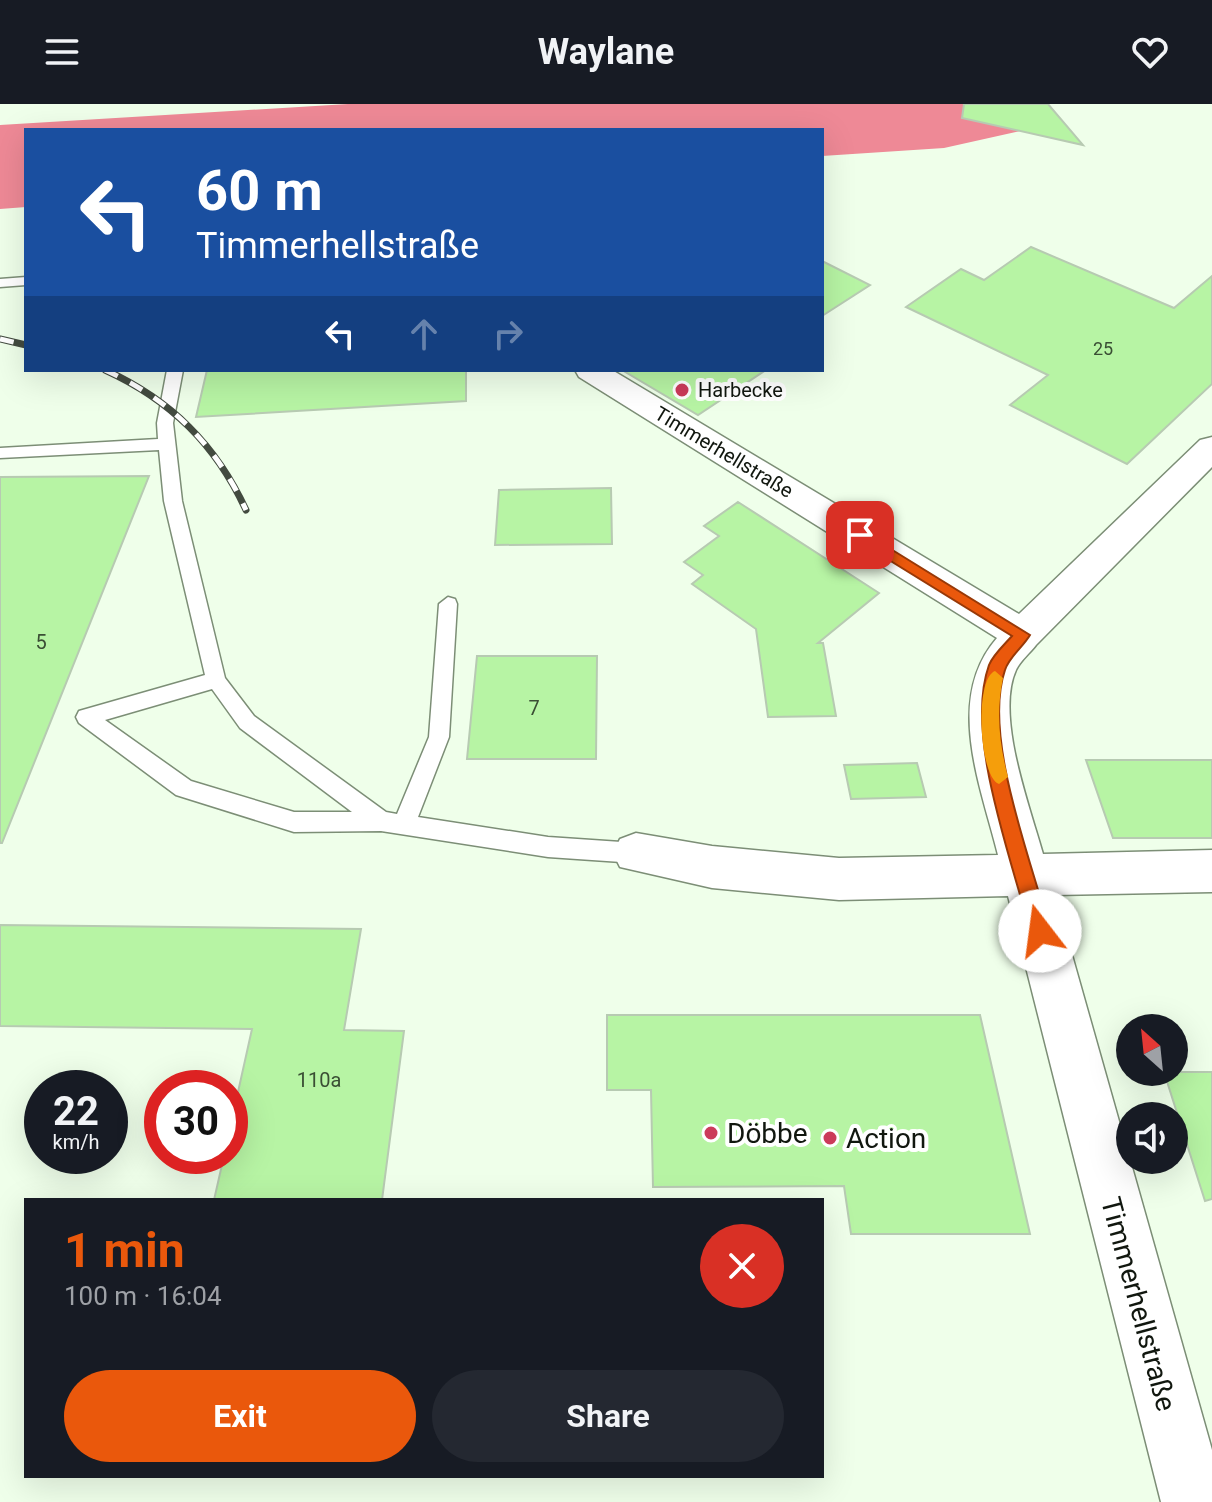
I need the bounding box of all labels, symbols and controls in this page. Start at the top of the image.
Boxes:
icon: menu [40,30,84,74]
icon: heart [1128,30,1172,74]
text: Waylane [538,31,674,73]
text: 60 m [196,158,323,224]
icon: left [64,160,168,264]
text: Timmerhellstraße [196,225,479,267]
icon: left [318,312,362,356]
icon: ahead [402,312,446,356]
icon: right [486,312,530,356]
house number: 25 [1093,338,1113,359]
place label: Harbecke [698,378,783,402]
marker: Harbecke [673,381,691,399]
street label: Timmerhellstraße [650,401,798,503]
pin [826,501,894,569]
icon: arrive [838,513,882,557]
house number: 5 [35,630,47,654]
house number: 7 [528,696,540,720]
position arrow [998,889,1082,973]
north arrow [1116,1014,1188,1086]
map controls [1116,1014,1188,1174]
house number: 110a [297,1068,341,1092]
speed limit sign: 30 [144,1070,248,1174]
text: 22 [53,1088,99,1135]
button: sound [1116,1102,1188,1174]
place label: Döbbe [727,1117,808,1150]
place label: Action [846,1122,926,1155]
marker: Döbbe [702,1124,720,1142]
marker: Action [821,1129,839,1147]
text: km/h [53,1130,99,1154]
street label: Timmerhellstraße [1094,1194,1183,1415]
text: 1 min [64,1222,185,1279]
button: close [700,1224,784,1308]
text: 100 m · 16:04 [64,1281,222,1311]
button: Exit [64,1370,416,1462]
button: Share [432,1370,784,1462]

